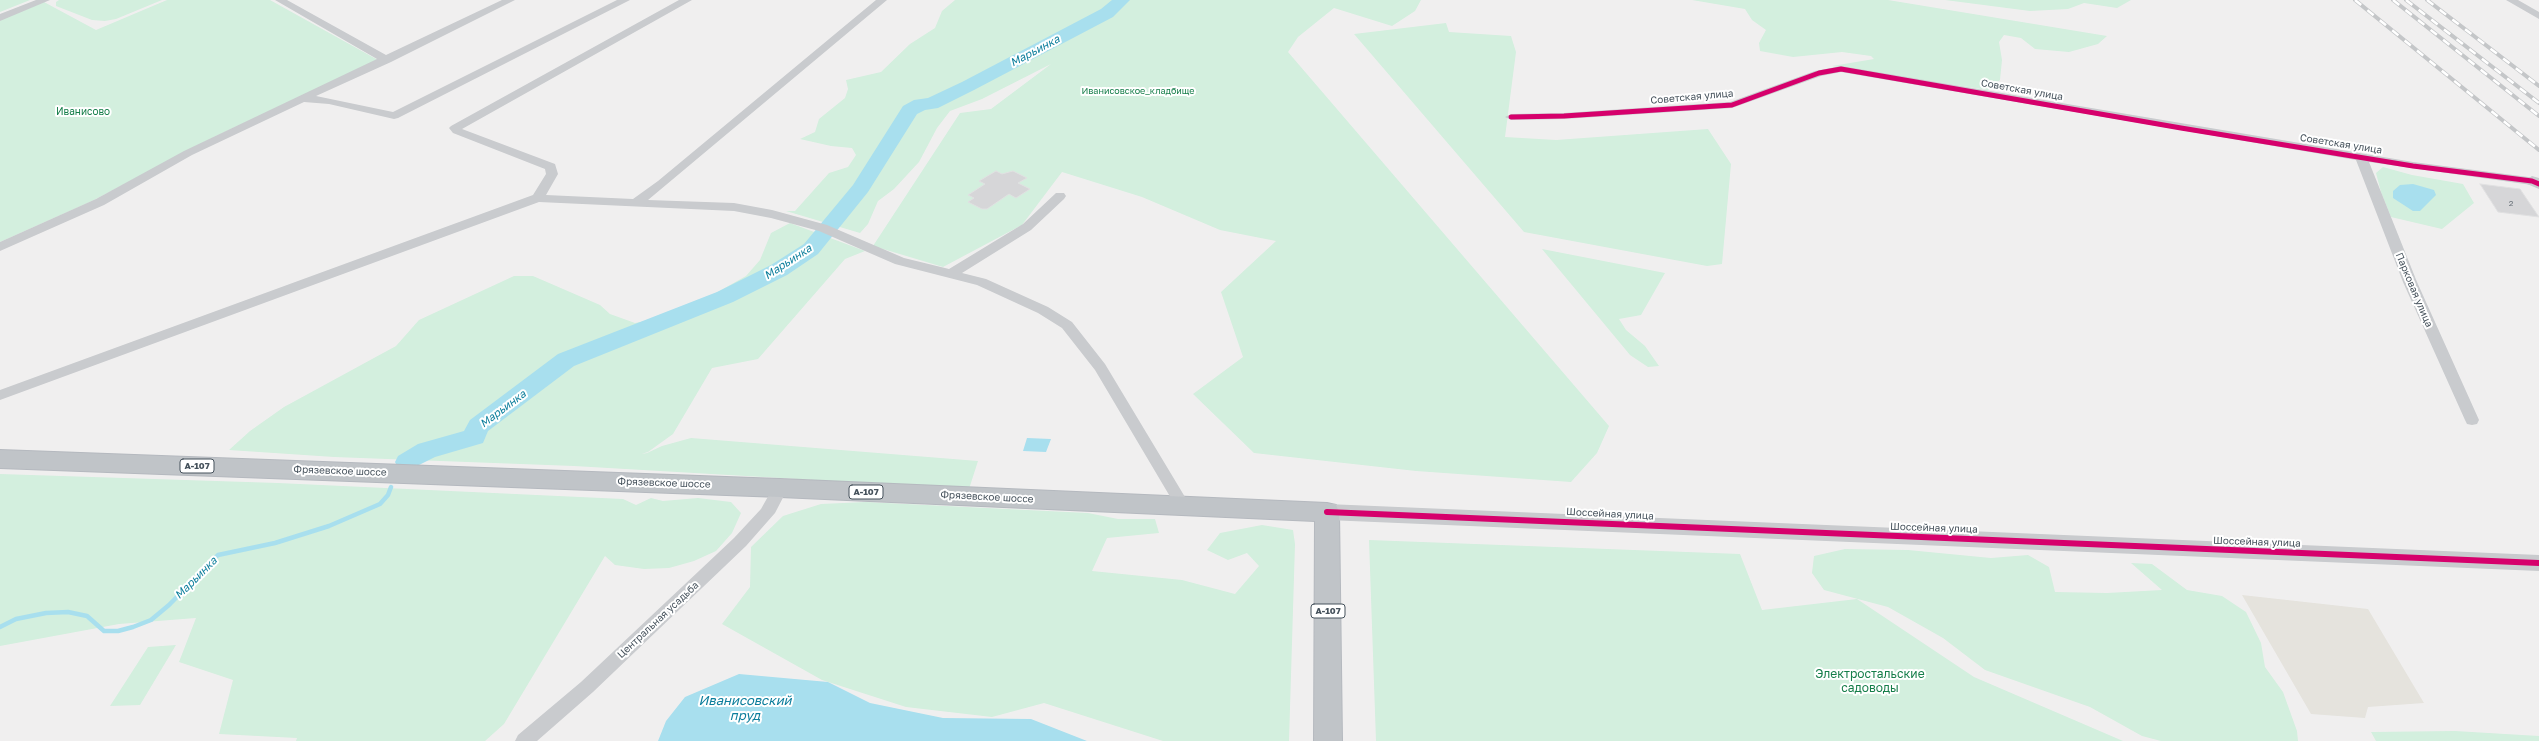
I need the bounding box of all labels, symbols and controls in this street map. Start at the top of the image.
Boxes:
water label: Марьинка [1008,32,1062,70]
street label: Советская улица [1980,77,2064,103]
park label: Иванисовское_кладбище [1081,86,1195,96]
street label: Советская улица [1650,87,1734,107]
park label: Иванисово [56,106,110,118]
street label: Советская улица [2299,132,2383,156]
house number: 2 [2509,198,2513,208]
water label: Марьинка [762,242,814,282]
street label: Парковая улица [2393,251,2435,329]
water label: Марьинка [477,387,529,431]
road number: А-107 [180,459,214,473]
street label: Фрязевское шоссе [293,463,387,479]
street label: Фрязевское шоссе [617,475,711,491]
road number: А-107 [849,485,883,499]
street label: Фрязевское шоссе [940,489,1034,505]
street label: Шоссейная улица [1566,506,1654,522]
street label: Шоссейная улица [1890,520,1978,536]
street label: Шоссейная улица [2213,534,2301,550]
water label: Марьинка [172,554,220,602]
street label: Центральная усадьба [615,579,701,661]
road number: А-107 [1311,604,1345,618]
park label: Электростальские садоводы [1815,667,1925,695]
water label: Иванисовский пруд [698,693,792,724]

